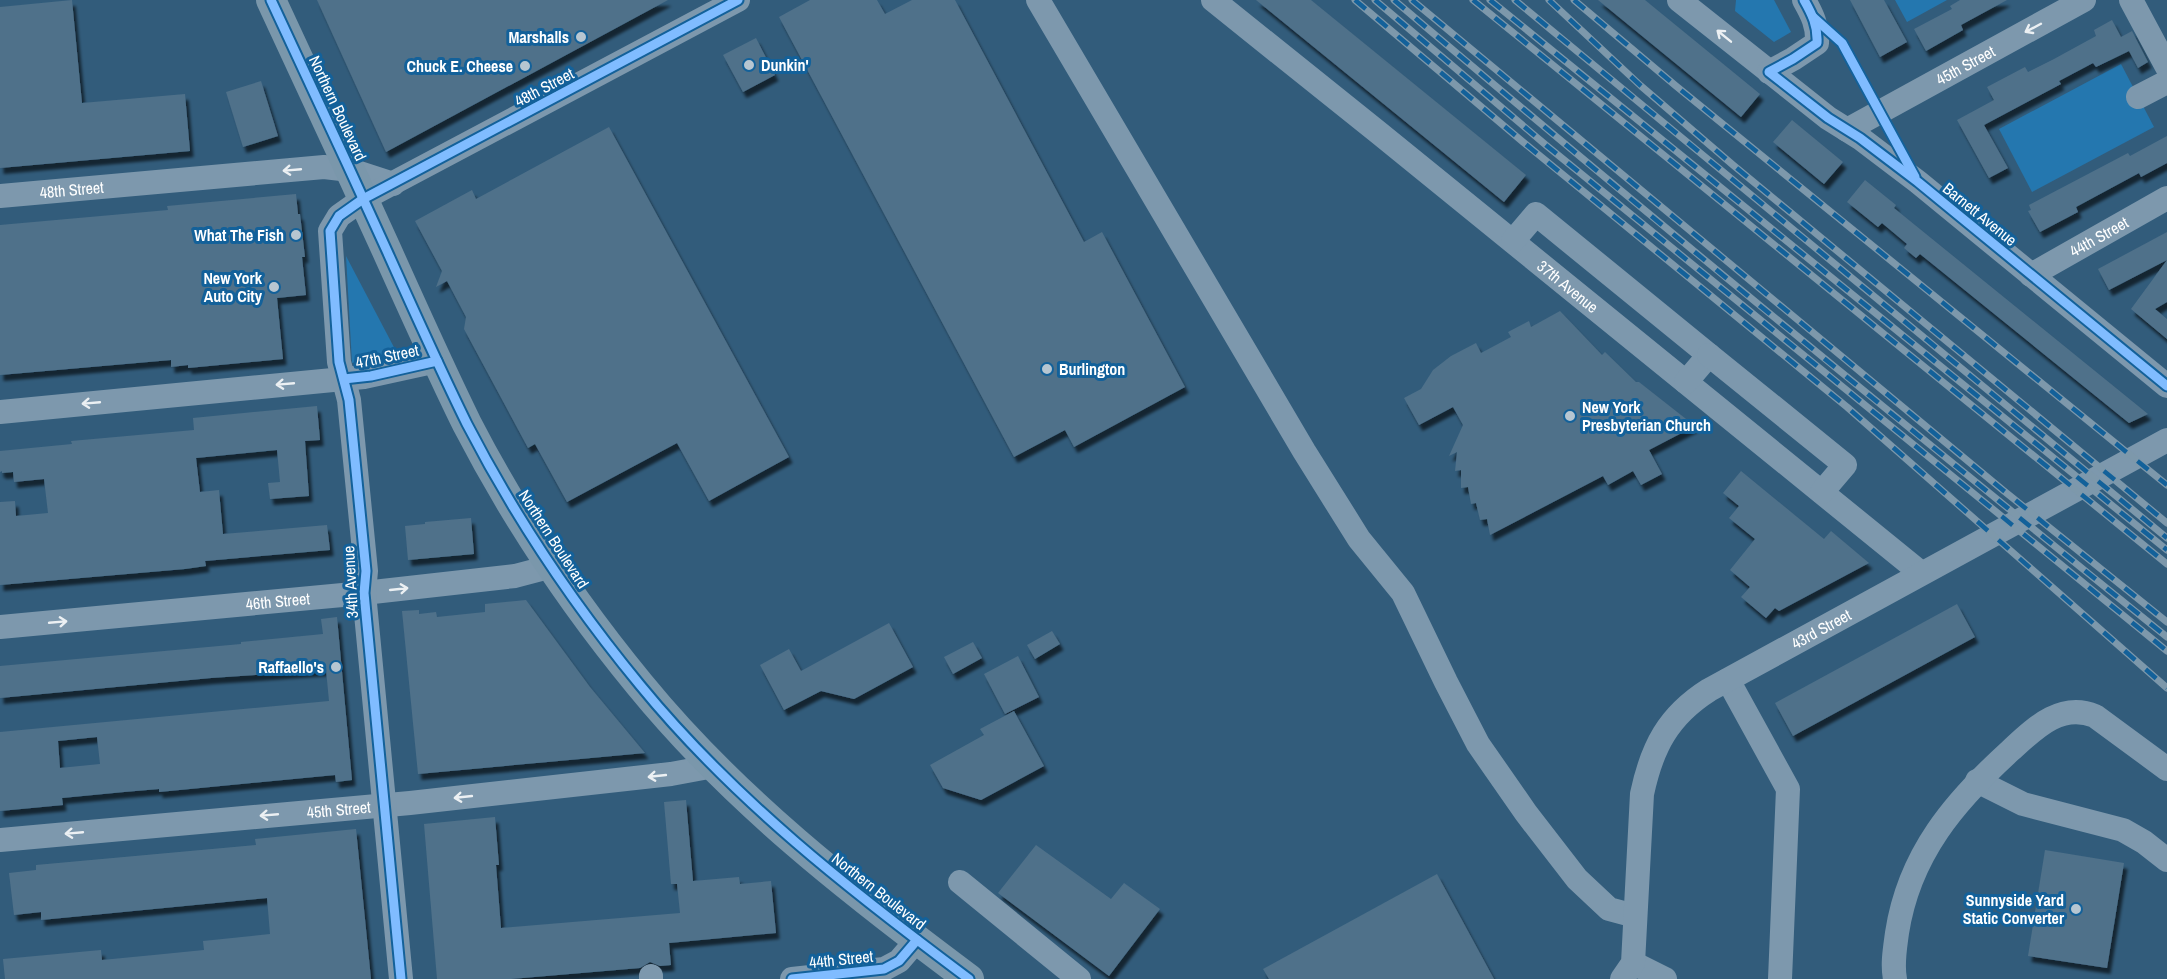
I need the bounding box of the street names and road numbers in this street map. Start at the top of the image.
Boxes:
street label: 45th Street [1932,40,1999,90]
street label: Northern Boulevard [304,52,372,164]
street label: 48th Street [510,62,578,112]
street label: 48th Street [39,176,105,203]
street label: Barnett Avenue [1938,177,2022,251]
street label: 44th Street [2066,211,2133,262]
street label: 37th Avenue [1533,255,1603,318]
street label: 47th Street [353,338,421,373]
street label: Northern Boulevard [514,485,594,593]
street label: 34th Avenue [337,545,363,619]
street label: 46th Street [245,587,311,615]
street label: 43rd Street [1787,603,1855,654]
street label: 45th Street [306,796,372,823]
street label: Northern Boulevard [827,847,931,935]
street label: 44th Street [808,945,874,973]

